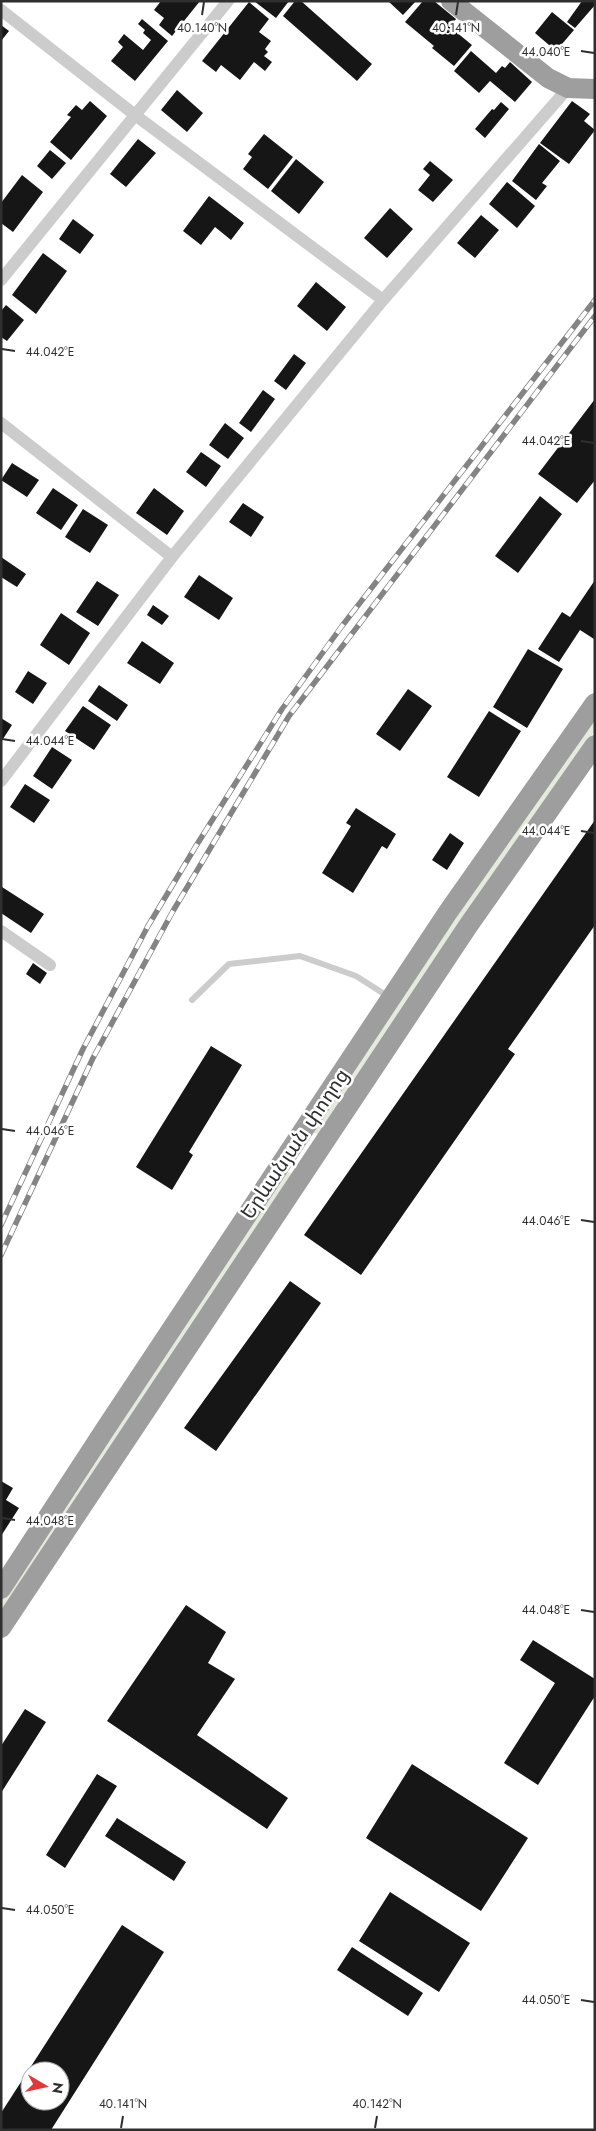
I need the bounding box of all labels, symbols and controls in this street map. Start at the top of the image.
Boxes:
text: 40.140°N [177,19,227,37]
text: 40.141°N [432,19,480,37]
text: 44.040°E [522,43,570,61]
text: 44.042°E [26,343,74,361]
text: 44.042°E [522,432,570,450]
text: 44.044°E [26,732,74,750]
text: 44.044°E [522,822,570,840]
street label: Երևանյան փողոց [234,1063,356,1225]
text: 44.046°E [26,1122,74,1140]
text: 44.046°E [522,1212,570,1230]
text: 44.048°E [26,1512,74,1530]
text: 44.048°E [522,1601,570,1619]
text: 44.050°E [26,1901,74,1919]
text: 44.050°E [522,1991,570,2009]
north arrow [20,2061,70,2111]
text: N [47,2081,69,2095]
text: 40.141°N [99,2095,147,2113]
text: 40.142°N [352,2095,402,2113]

